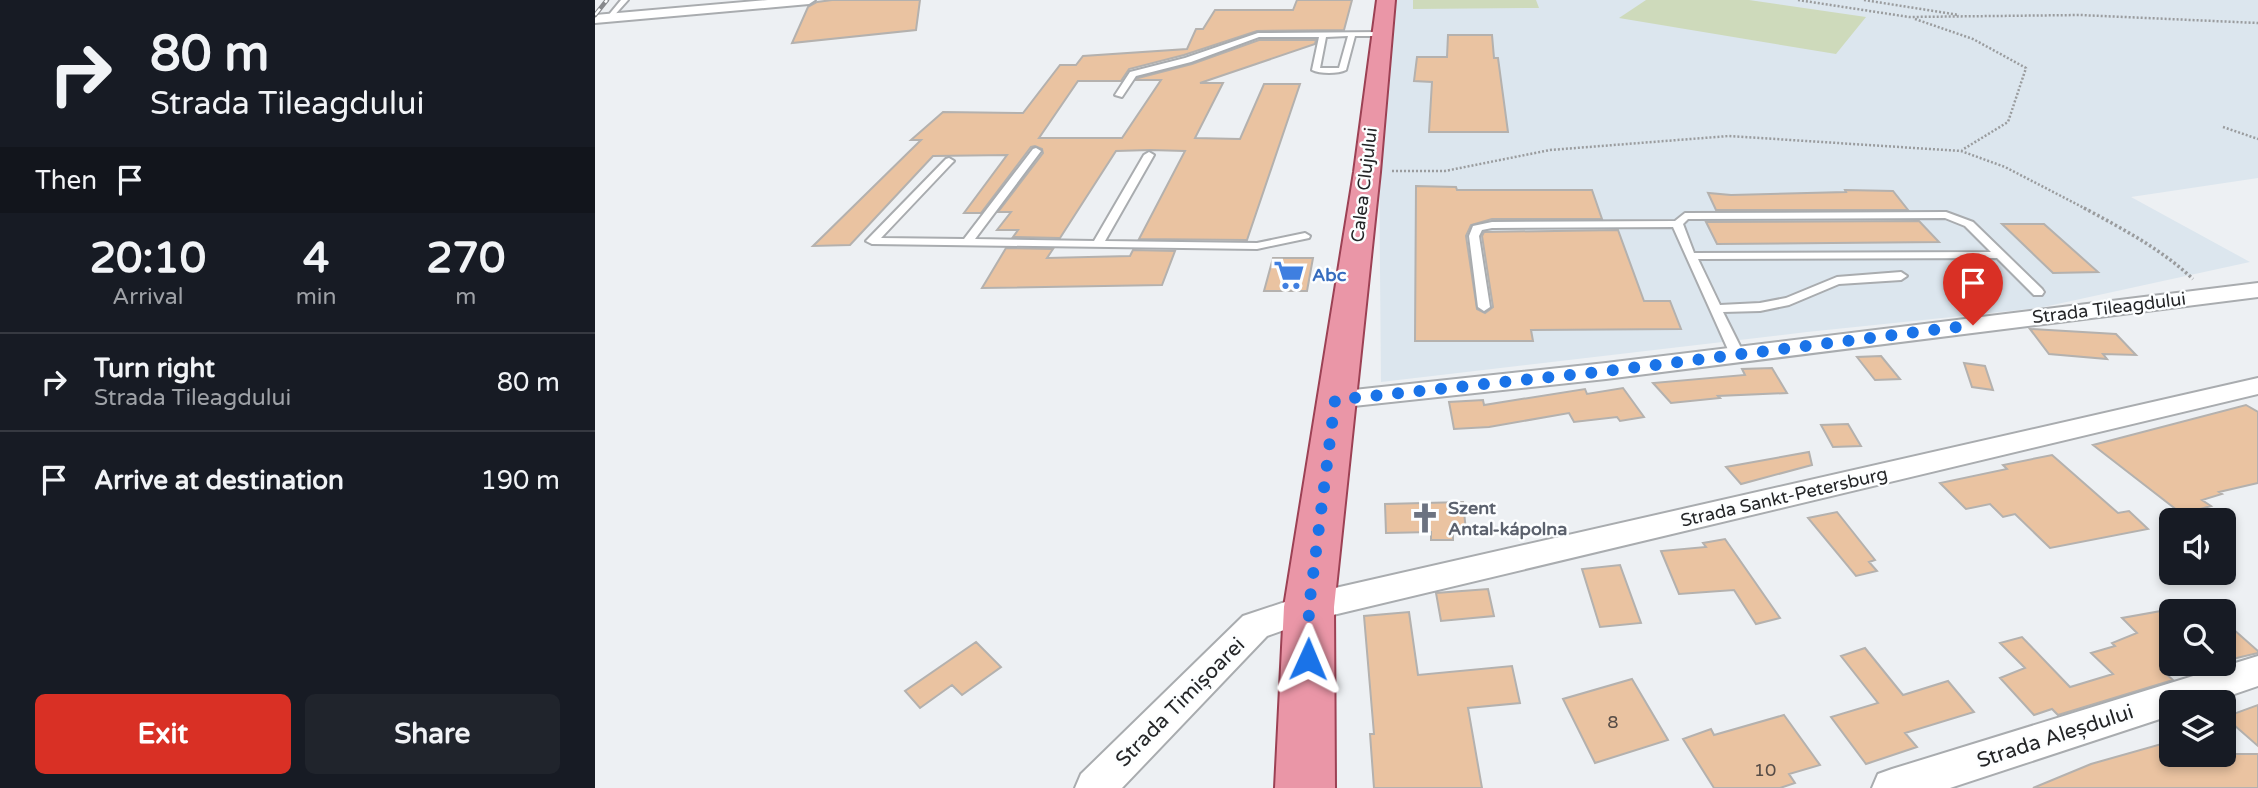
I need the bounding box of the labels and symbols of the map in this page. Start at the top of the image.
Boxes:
street label: Calea Clujului [1346,126,1382,244]
pin [1943,253,2003,325]
supermarket icon: Abc [1272,258,1306,292]
place label: Abc [1312,264,1347,286]
street label: Strada Tileagdului [2031,288,2187,328]
street label: Strada Sankt-Petersburg [1678,462,1890,532]
place label: Szent Antal-kápolna [1448,497,1567,540]
church icon: Szent Antal-kápolna [1408,501,1442,535]
position arrow [1271,622,1345,696]
street label: Strada Timișoarei [1110,632,1250,772]
street label: Strada Aleșdului [1974,699,2136,774]
house number: 8 [1607,711,1619,733]
house number: 10 [1754,759,1776,781]

